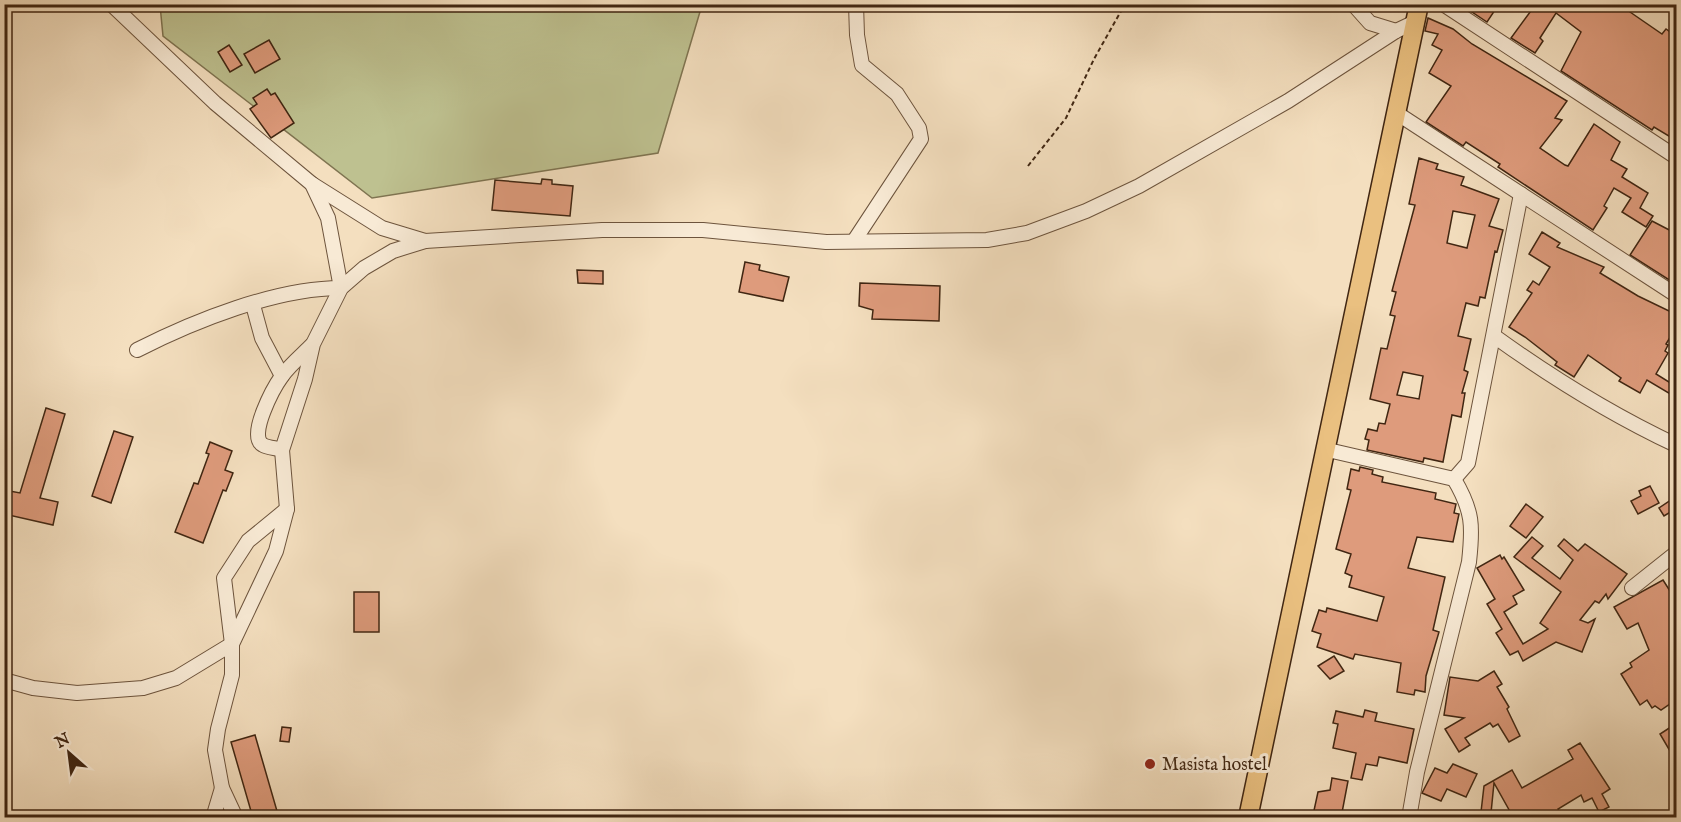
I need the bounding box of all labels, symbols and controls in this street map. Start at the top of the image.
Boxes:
north arrow [39,723,99,783]
text: N [51,729,74,754]
place label: Masista hostel [1162,754,1267,777]
marker: Masista hostel [1143,757,1157,771]

